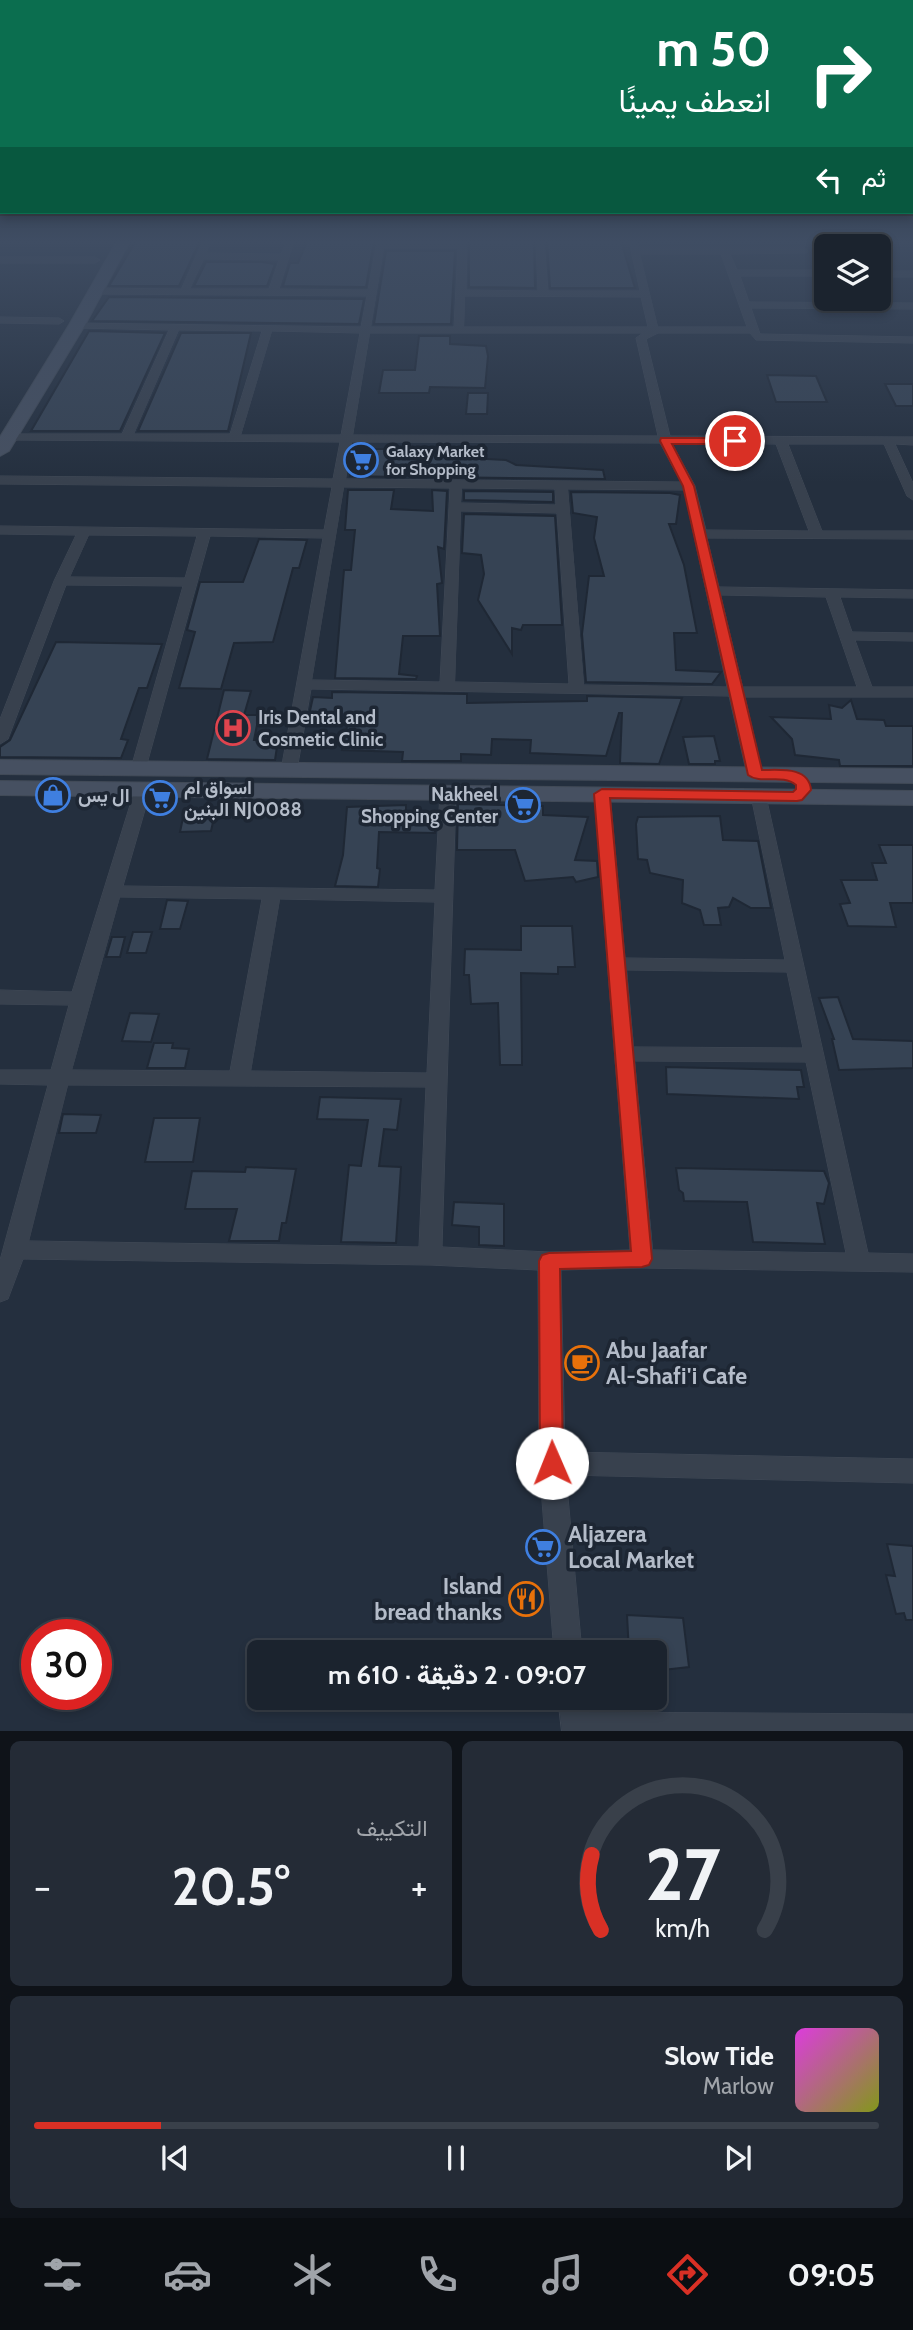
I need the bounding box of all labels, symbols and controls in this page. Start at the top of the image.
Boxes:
text: 50 m [656,19,771,78]
icon: right [795,28,886,119]
text: انعطف يمينًا [619,81,771,120]
icon: left [810,161,848,199]
text: ثم [862,162,886,194]
map controls [814,234,891,311]
button: layers [814,234,891,311]
pin [705,411,765,471]
icon: arrive [716,422,754,460]
supermarket icon: Galaxy Market for Shopping [342,441,380,479]
place label: Galaxy Market for Shopping [386,442,485,479]
place label: Iris Dental and Cosmetic Clinic [258,706,384,751]
hospital icon: Iris Dental and Cosmetic Clinic [214,709,252,747]
shop icon: ال يس [34,776,72,814]
place label: اسواق ام البنين NJ0088 [184,776,302,821]
supermarket icon: اسواق ام البنين NJ0088 [141,779,179,817]
place label: Nakheel Shopping Center [361,783,499,828]
place label: ال يس [78,784,130,807]
supermarket icon: Nakheel Shopping Center [504,786,542,824]
place label: Abu Jaafar Al-Shafi'i Cafe [606,1336,747,1390]
cafe icon: Abu Jaafar Al-Shafi'i Cafe [563,1344,601,1382]
position arrow [515,1426,589,1500]
place label: Aljazera Local Market [568,1520,694,1574]
supermarket icon: Aljazera Local Market [524,1528,562,1566]
place label: Island bread thanks [374,1572,502,1626]
restaurant icon: Island bread thanks [507,1580,545,1618]
speed limit sign: 30 [21,1619,112,1710]
text: 09:07 · 2 دقيقة · 610 m [328,1659,586,1691]
text: التكييف [356,1814,428,1842]
text: 27 [644,1830,720,1918]
text: 20.5° [172,1855,290,1918]
text: − [34,1863,51,1910]
text: + [411,1863,428,1910]
text: km/h [655,1912,710,1942]
text: Slow Tide [664,2040,774,2072]
text: Marlow [703,2072,774,2100]
icon: previous [156,2139,194,2177]
icon: pause [437,2139,475,2177]
icon: next [719,2139,757,2177]
icon: filters [38,2250,87,2299]
icon: car [163,2250,212,2299]
icon: climate [288,2250,337,2299]
icon: phone [413,2250,462,2299]
icon: music [538,2250,587,2299]
icon: directions [663,2250,712,2299]
text: 09:05 [788,2255,875,2294]

